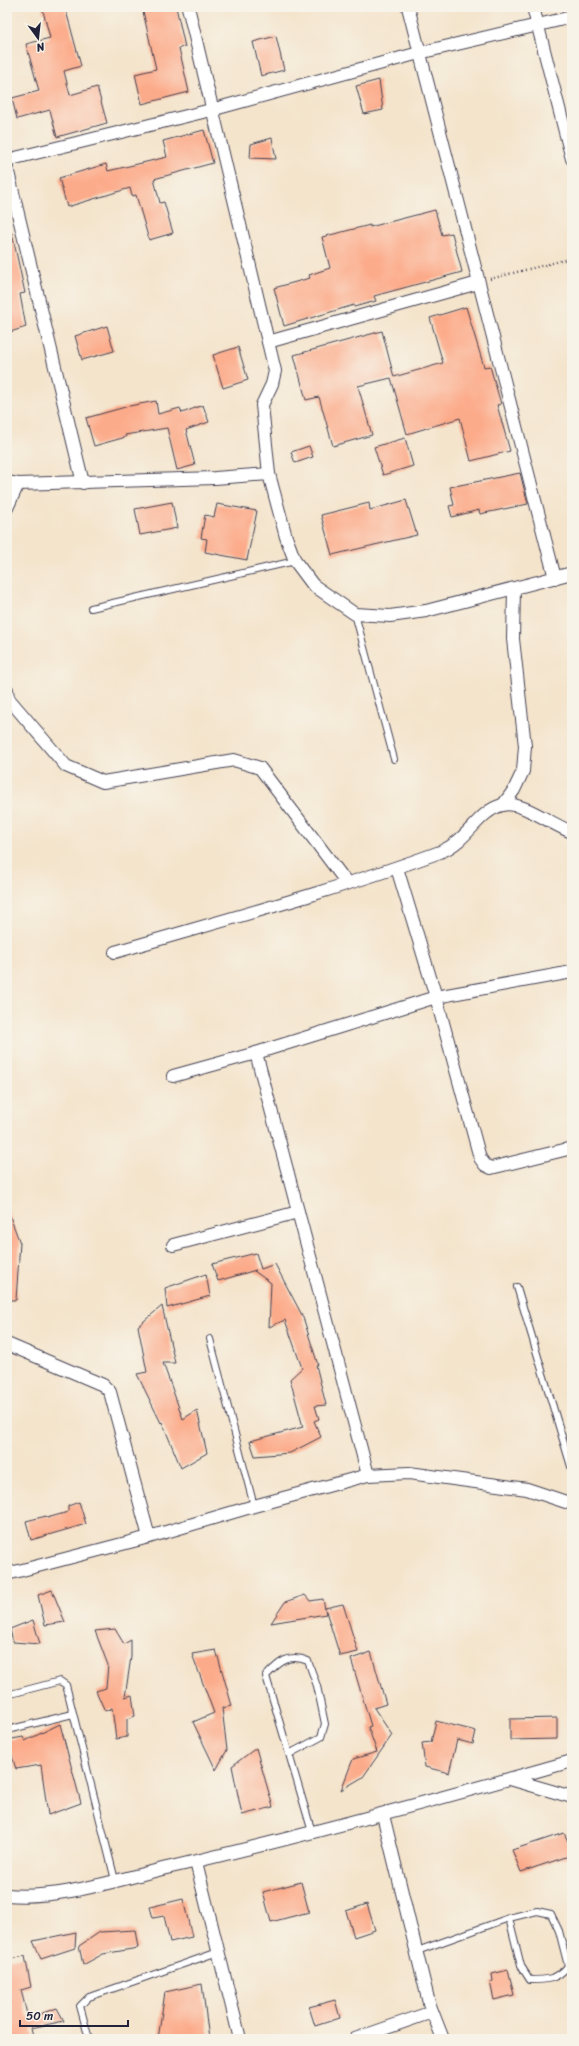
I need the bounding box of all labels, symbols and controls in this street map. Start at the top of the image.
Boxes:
north arrow [18,18,58,58]
text: N [34,37,48,57]
scale bar [20,2002,128,2028]
text: 50 m [26,2005,53,2027]

